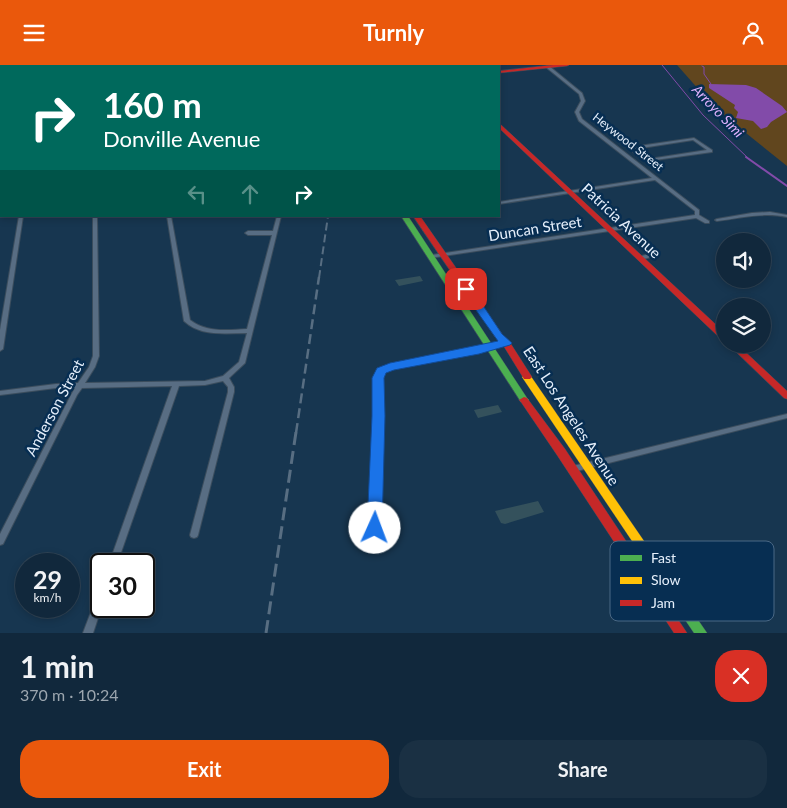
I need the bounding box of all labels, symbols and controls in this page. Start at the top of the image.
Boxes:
icon: menu [20,19,48,47]
text: Turnly [363,19,424,46]
icon: person [739,19,767,47]
water label: Arroyo Simi [688,80,748,141]
text: 160 m [103,83,202,125]
icon: right [20,85,85,150]
street label: Heywood Street [590,109,667,174]
text: Donville Avenue [103,125,260,152]
street label: Patricia Avenue [578,179,665,262]
icon: left [183,180,211,208]
icon: ahead [236,180,264,208]
icon: right [289,180,317,208]
street label: Duncan Street [487,212,583,244]
map controls [716,233,771,353]
button: sound [716,233,771,288]
pin [445,268,487,310]
icon: arrive [452,275,480,303]
button: layers [716,298,771,353]
street label: East Los Angeles Avenue [520,343,624,488]
street label: Anderson Street [21,356,87,459]
position arrow [348,501,400,553]
legend [610,541,774,621]
text: Fast [651,549,676,566]
speed limit sign: 30 [90,553,155,618]
text: 29 [33,564,62,594]
text: Slow [651,571,681,588]
text: km/h [33,590,62,605]
text: Jam [651,594,675,611]
text: 1 min [20,648,94,684]
button: close [715,650,767,702]
text: 370 m · 10:24 [20,685,119,704]
button: Exit [20,740,389,798]
button: Share [399,740,767,798]

